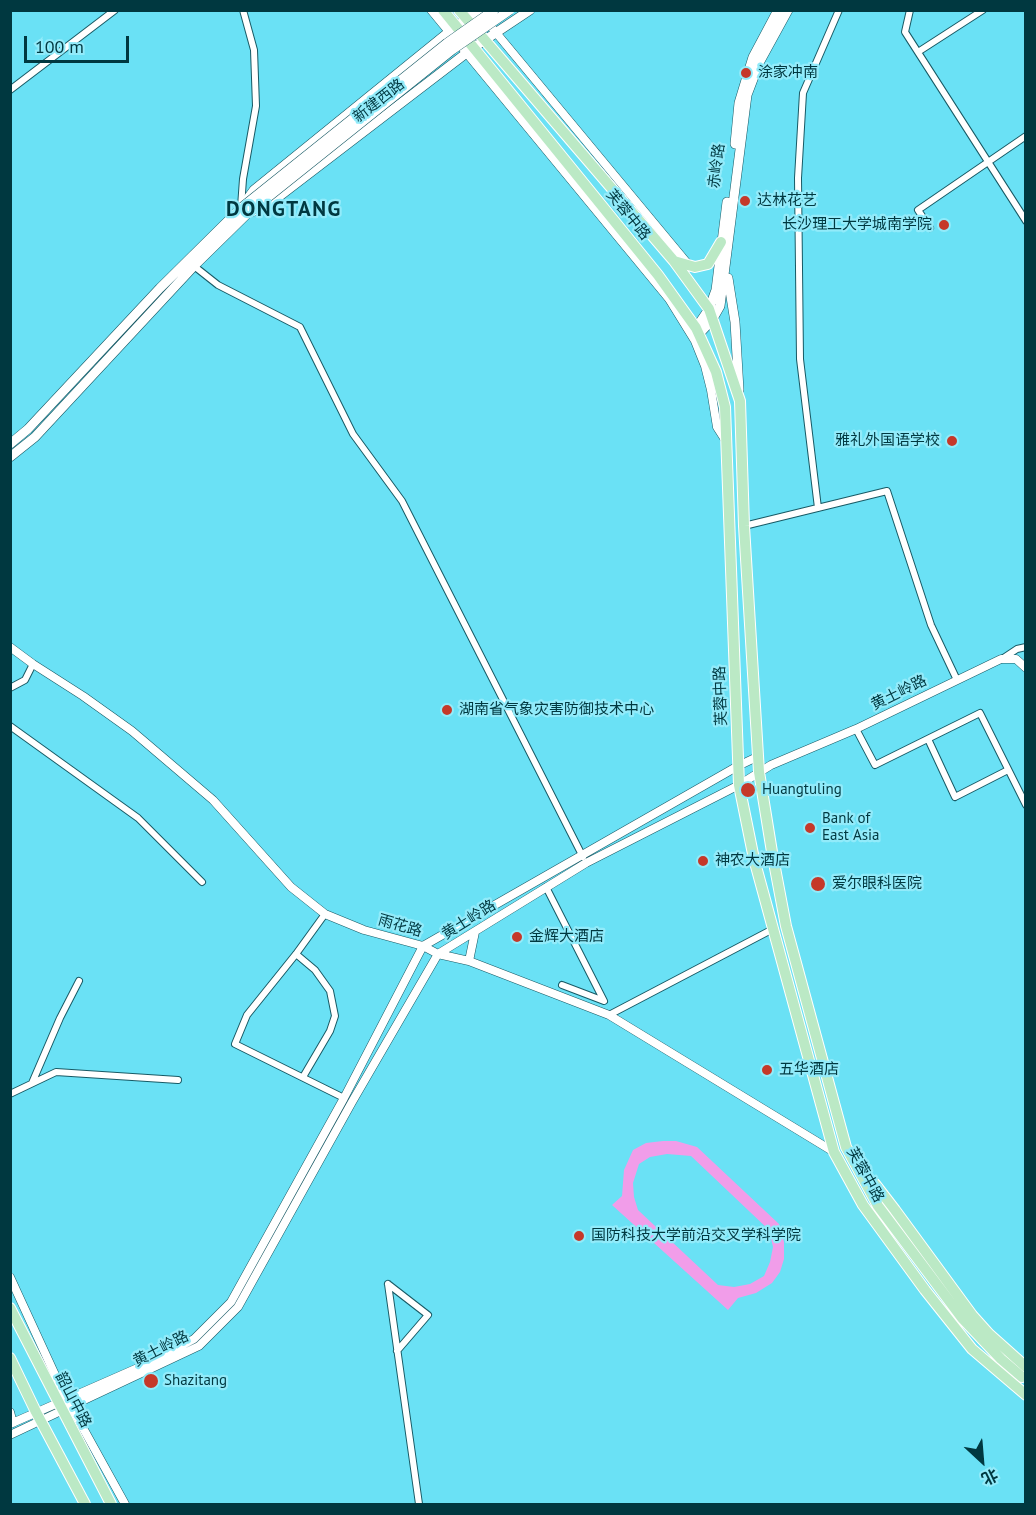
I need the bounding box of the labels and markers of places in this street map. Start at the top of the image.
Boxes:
place label: 涂家冲南 [758,64,818,82]
marker: 涂家冲南 [739,66,753,80]
place label: 达林花艺 [757,192,817,210]
marker: 达林花艺 [738,194,752,208]
place label: 长沙理工大学城南学院 [782,216,932,234]
marker: 长沙理工大学城南学院 [937,218,951,232]
place label: 雅礼外国语学校 [835,432,940,450]
marker: 雅礼外国语学校 [945,434,959,448]
place label: 湖南省气象灾害防御技术中心 [459,701,654,719]
marker: 湖南省气象灾害防御技术中心 [440,703,454,717]
marker: Huangtuling [739,781,757,799]
place label: Huangtuling [762,781,842,799]
place label: Bank of East Asia [822,810,879,845]
marker: Bank of East Asia [803,821,817,835]
place label: 神农大酒店 [715,852,790,870]
marker: 神农大酒店 [696,854,710,868]
marker: 爱尔眼科医院 [809,875,827,893]
place label: 爱尔眼科医院 [832,875,922,893]
place label: 金辉大酒店 [529,928,604,946]
marker: 金辉大酒店 [510,930,524,944]
place label: 五华酒店 [779,1061,839,1079]
marker: 五华酒店 [760,1063,774,1077]
place label: 国防科技大学前沿交叉学科学院 [591,1227,801,1245]
marker: 国防科技大学前沿交叉学科学院 [572,1229,586,1243]
marker: Shazitang [142,1372,160,1390]
place label: Shazitang [164,1372,227,1390]

